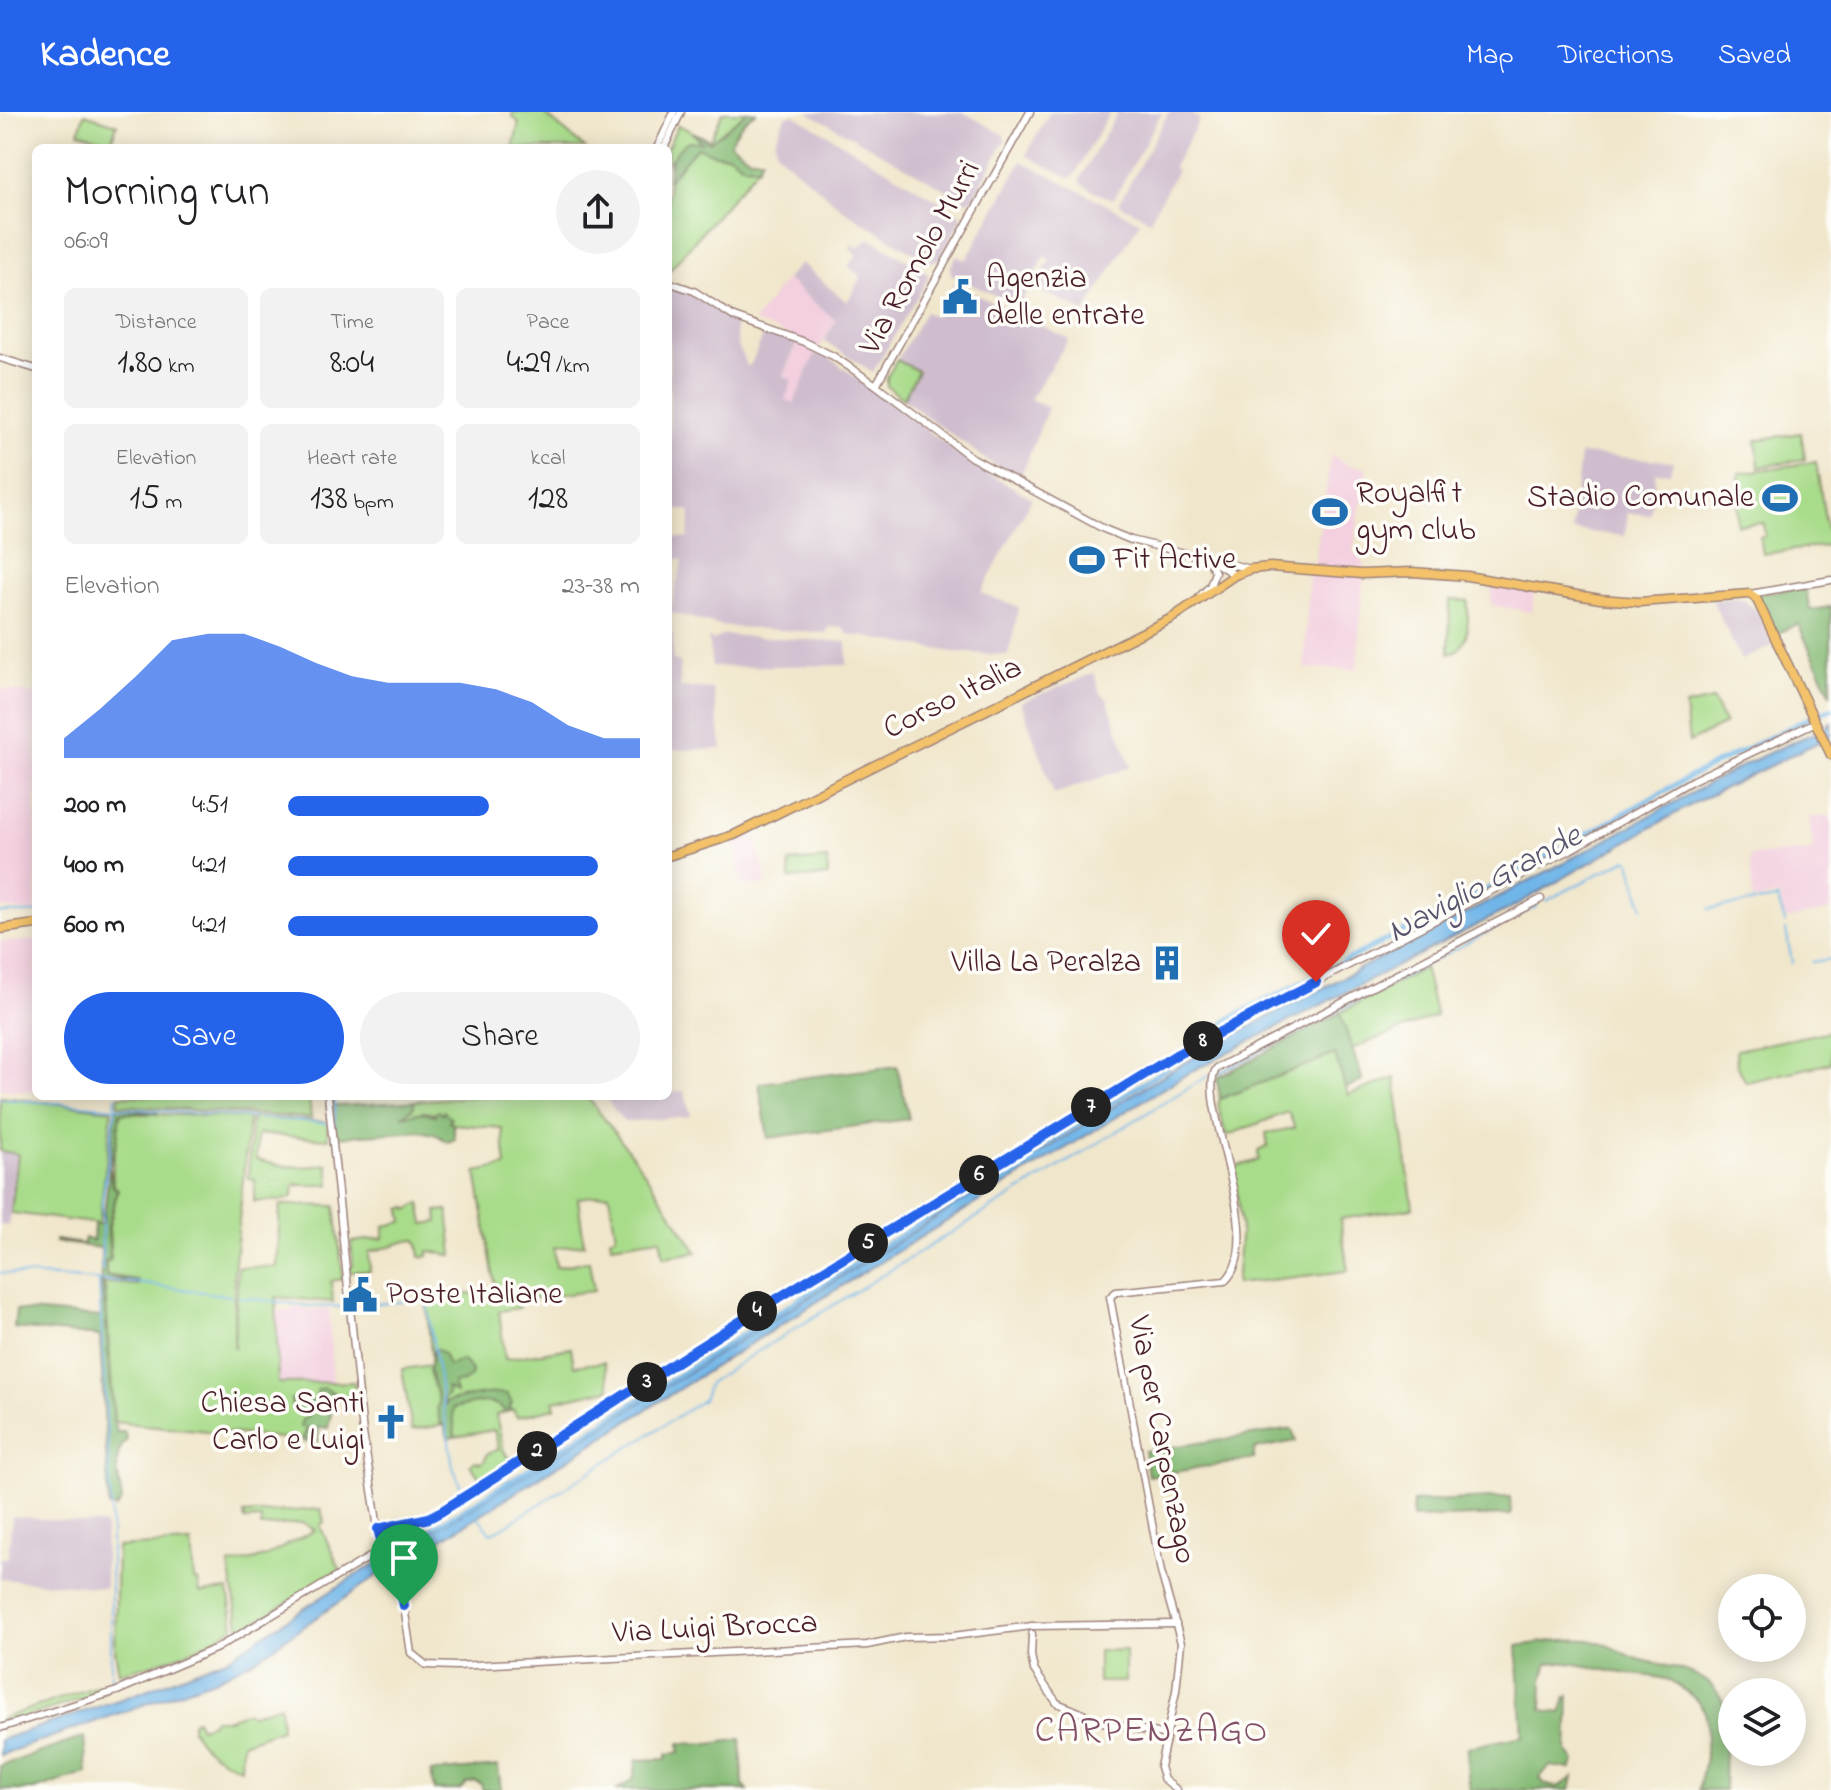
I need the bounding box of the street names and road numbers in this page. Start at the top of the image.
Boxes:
street label: Via Romolo Murri [848,152,994,365]
street label: Corso Italia [876,645,1030,753]
street label: Via per Carpenzago [1114,1311,1208,1568]
street label: Via Luigi Brocca [610,1600,819,1658]

